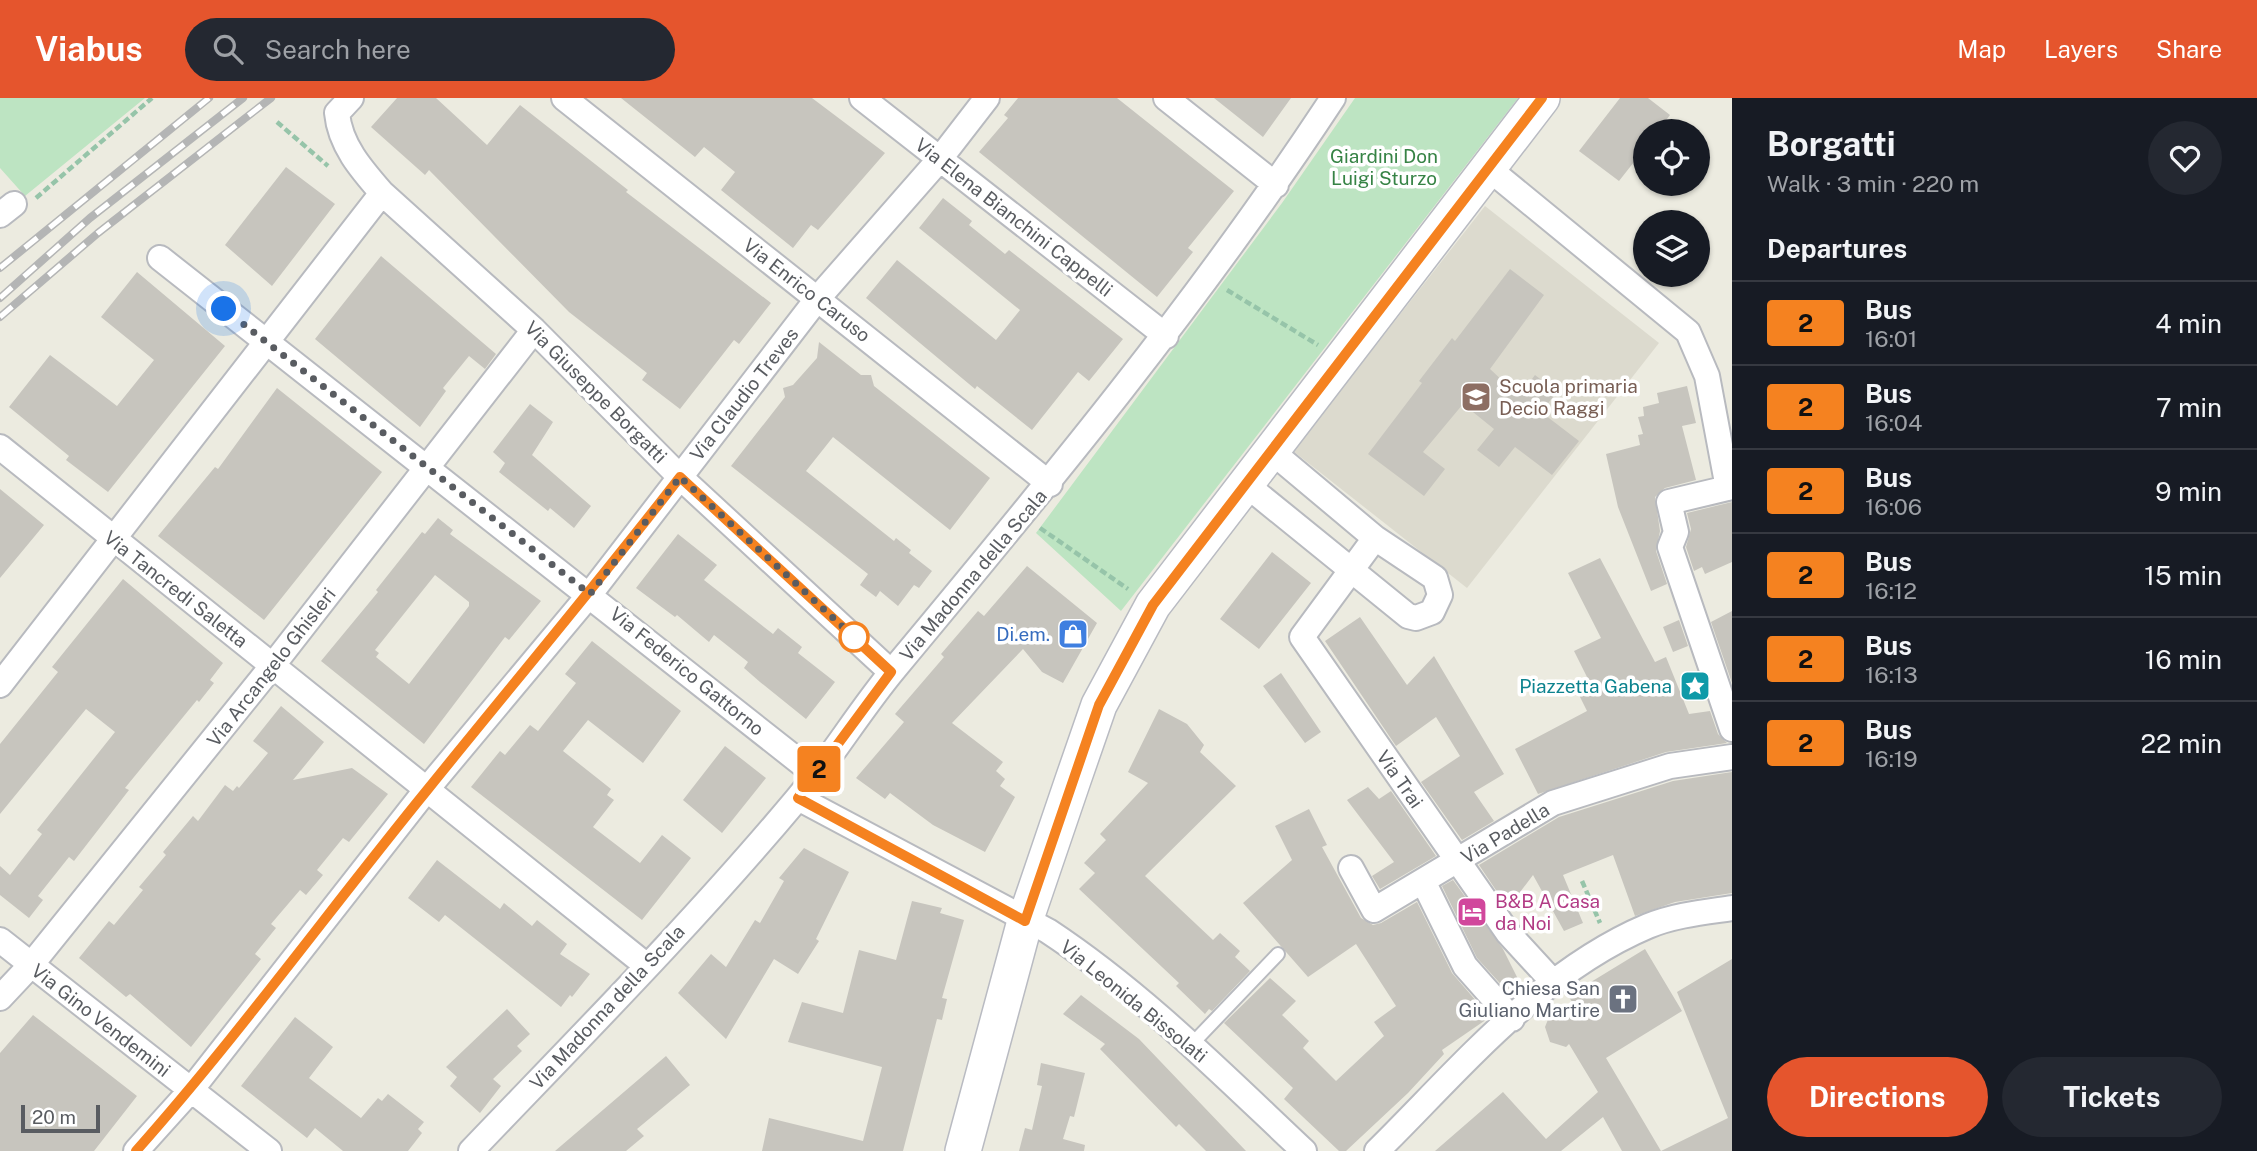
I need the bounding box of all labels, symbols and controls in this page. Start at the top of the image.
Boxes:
search box [185,18,675,81]
text: Viabus [35,30,143,68]
icon: search [209,30,247,68]
text: Search here [265,34,411,65]
text: Map [1957,35,2006,63]
text: Layers [2044,35,2118,63]
text: Share [2156,35,2222,63]
map controls [1633,119,1710,287]
button: locate [1633,119,1710,196]
button: heart [2148,121,2222,195]
text: Borgatti [1767,125,1896,163]
street label: Via Elena Bianchini Cappelli [911,133,1117,301]
park label: Giardini Don Luigi Sturzo [1330,145,1438,189]
text: Walk · 3 min · 220 m [1767,170,1979,197]
button: layers [1633,210,1710,287]
text: Departures [1767,233,1907,264]
street label: Via Enrico Caruso [739,234,875,346]
your location [206,291,241,326]
text: Bus [1865,294,1912,325]
text: 4 min [2155,308,2222,339]
text: 2 [1798,309,1813,337]
street label: Via Giuseppe Borgatti [521,317,671,467]
street label: Via Claudio Treves [685,323,803,465]
text: 16:01 [1865,325,1917,352]
place label: Scuola primaria Decio Raggi [1499,375,1638,419]
text: Bus [1865,378,1912,409]
school or university icon: Scuola primaria Decio Raggi [1459,380,1493,414]
text: 7 min [2156,392,2222,423]
text: 2 [1798,393,1813,421]
text: 16:04 [1865,409,1922,436]
text: Bus [1865,462,1912,493]
text: 9 min [2155,476,2222,507]
text: 2 [1798,477,1813,505]
street label: Via Madonna della Scala [895,485,1051,665]
text: 16:06 [1865,493,1922,520]
street label: Via Tancredi Saletta [100,526,252,652]
text: Bus [1865,546,1912,577]
text: 15 min [2144,560,2222,591]
text: 2 [1798,561,1813,589]
text: 16:12 [1865,577,1917,604]
street label: Via Arcangelo Ghisleri [202,583,340,751]
street label: Via Federico Gattorno [606,602,768,740]
shop icon: Di.em. [1056,617,1090,651]
unlabelled marker [839,622,869,652]
place label: Di.em. [996,623,1050,645]
text: Bus [1865,630,1912,661]
text: 16 min [2145,644,2222,675]
text: 2 [1798,645,1813,673]
text: 16:13 [1865,661,1918,688]
place icon: Piazzetta Gabena [1678,669,1712,703]
place label: Piazzetta Gabena [1519,675,1672,697]
text: Bus [1865,714,1912,745]
text: 22 min [2141,728,2222,759]
text: 2 [1798,729,1813,757]
text: 16:19 [1865,745,1918,772]
line badge: 2 [796,746,842,792]
street label: Via Trai [1372,746,1428,812]
text: 2 [811,755,827,783]
street label: Via Padella [1457,798,1553,868]
place label: B&B A Casa da Noi [1495,890,1600,934]
hotel icon: B&B A Casa da Noi [1455,895,1489,929]
street label: Via Madonna della Scala [525,920,689,1094]
street label: Via Leonida Bissolati [1056,935,1212,1067]
street label: Via Gino Vendemini [27,959,175,1081]
place label: Chiesa San Giuliano Martire [1458,977,1600,1021]
church icon: Chiesa San Giuliano Martire [1606,982,1640,1016]
button: Directions [1767,1057,1988,1137]
button: Tickets [2002,1057,2222,1137]
scale bar [21,1102,100,1134]
text: 20 m [32,1106,76,1128]

